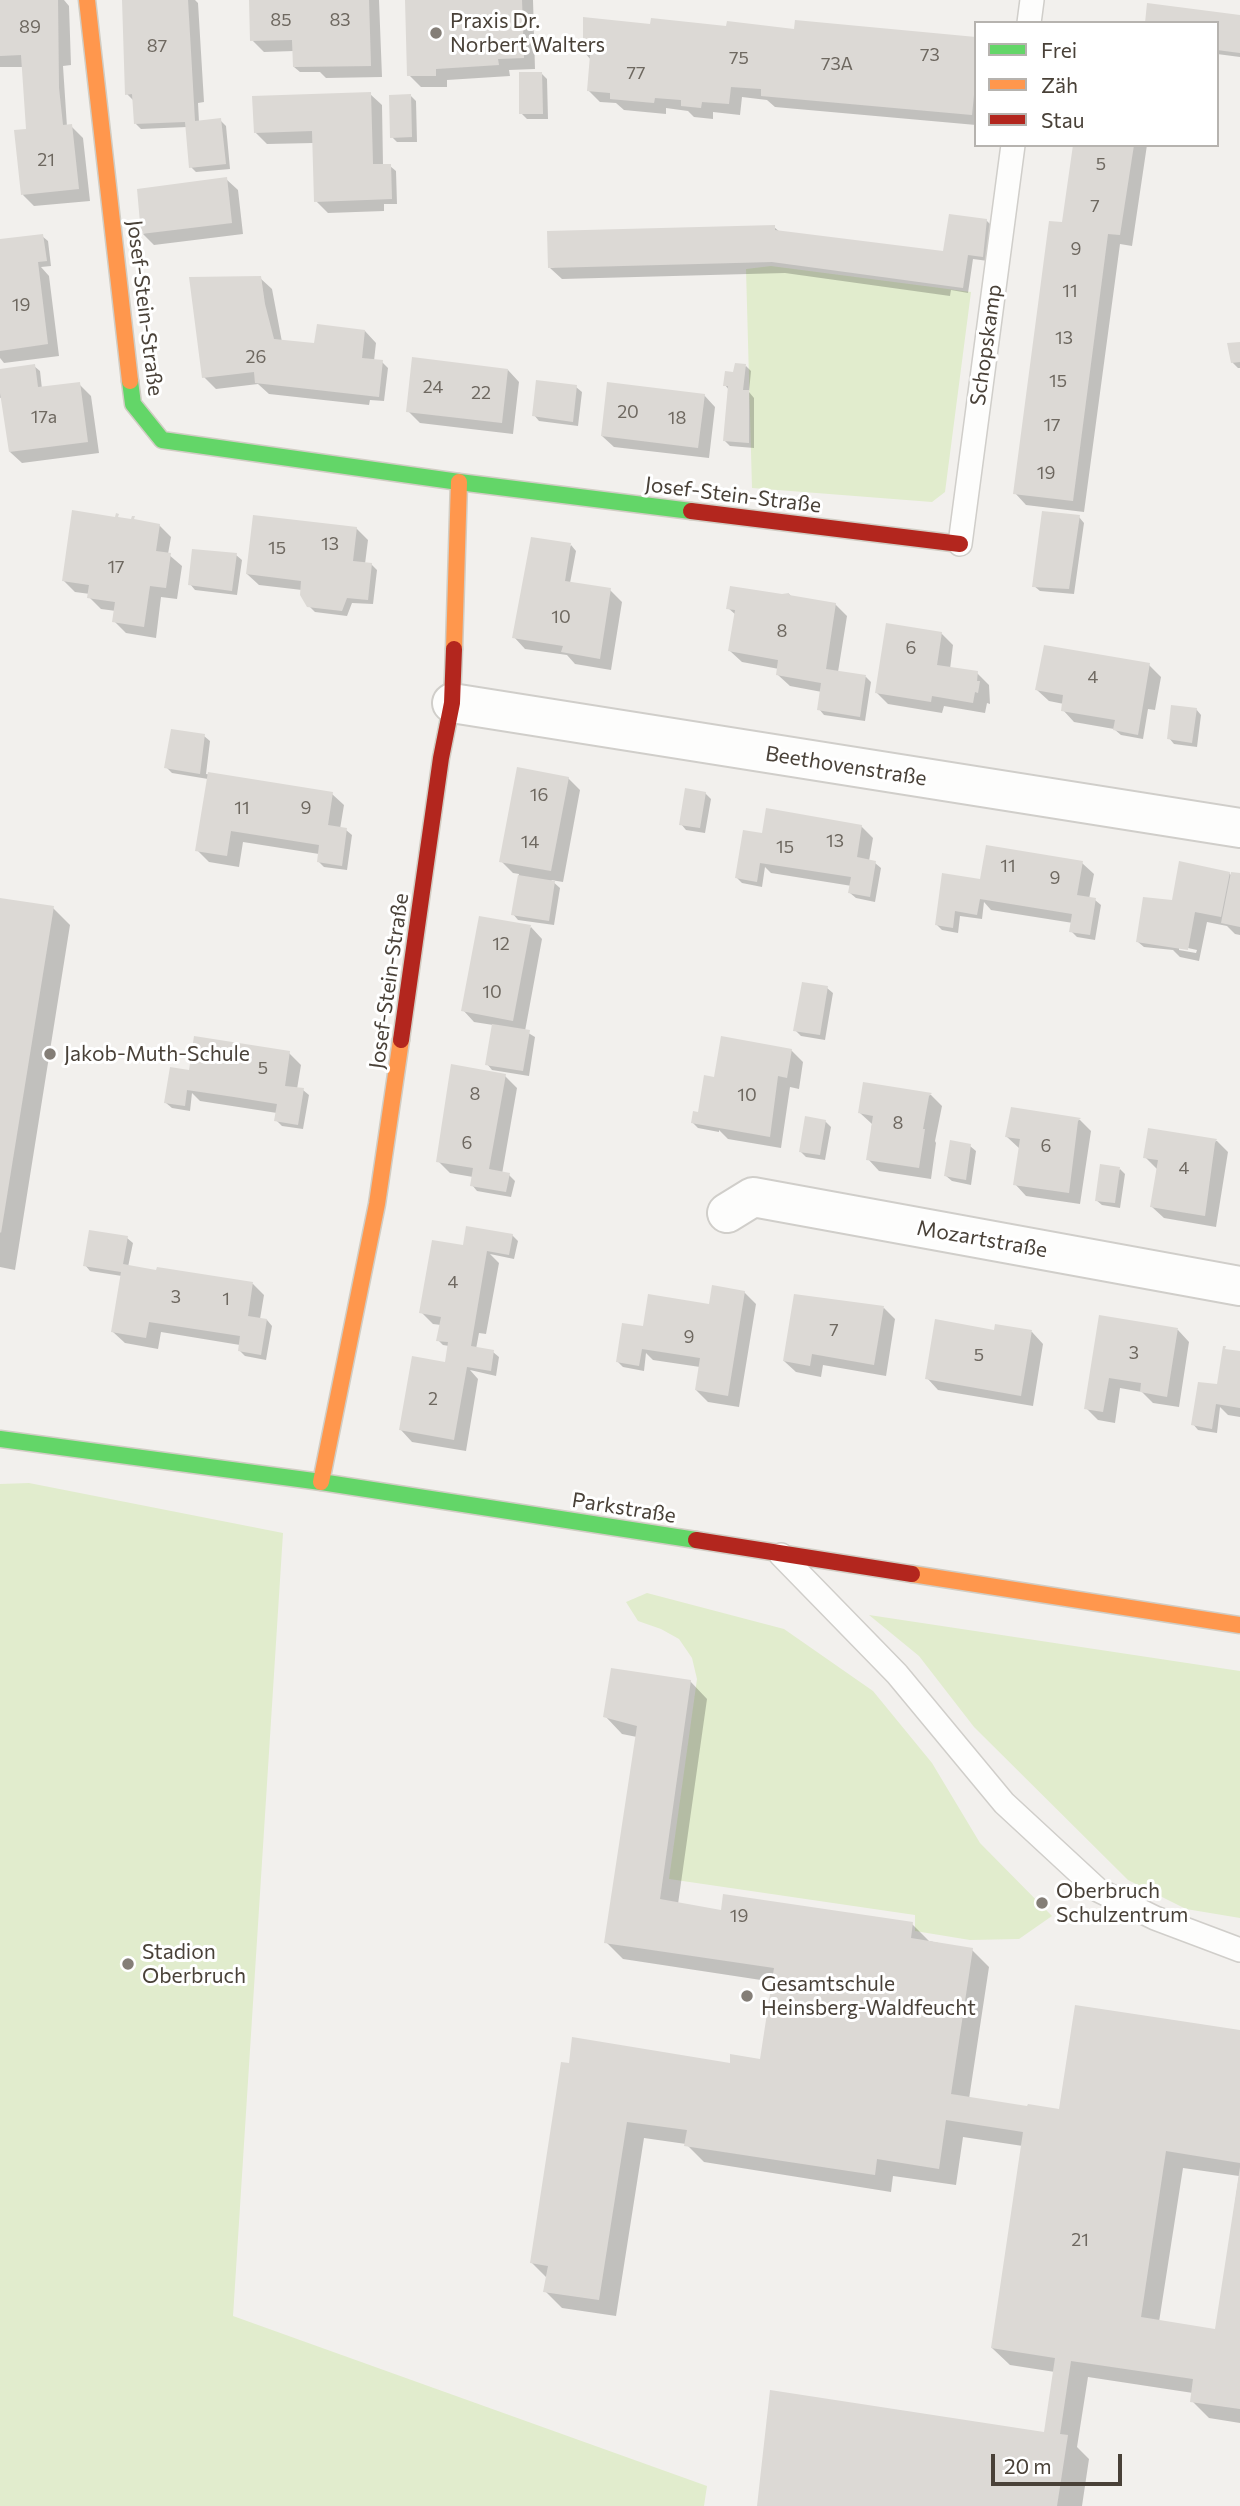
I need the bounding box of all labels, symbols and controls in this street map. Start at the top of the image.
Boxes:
place label: Praxis Dr. Norbert Walters [450,8,605,58]
house number: 85 [270,9,292,31]
house number: 83 [329,9,351,31]
house number: 89 [19,16,41,38]
legend [974,21,1219,147]
marker: Praxis Dr. Norbert Walters [428,25,444,41]
house number: 87 [147,35,167,57]
text: Frei [1041,37,1077,62]
house number: 73 [920,44,940,66]
house number: 75 [729,47,749,69]
house number: 73A [821,53,853,75]
house number: 77 [626,62,646,84]
text: Zäh [1041,72,1078,97]
text: Stau [1041,107,1084,132]
house number: 21 [37,149,55,171]
house number: 5 [1096,153,1106,175]
house number: 7 [1090,195,1100,217]
street label: Josef-Stein-Straße [122,218,168,398]
house number: 9 [1071,238,1081,260]
house number: 11 [1062,280,1078,302]
street label: Schopskamp [965,283,1007,407]
house number: 19 [12,294,30,316]
house number: 13 [1055,327,1073,349]
house number: 26 [246,346,266,368]
house number: 15 [1049,370,1067,392]
house number: 24 [423,376,443,398]
house number: 22 [471,382,491,404]
house number: 20 [617,401,639,423]
house number: 17a [31,406,57,428]
house number: 18 [668,407,686,429]
house number: 17 [1043,414,1061,436]
house number: 19 [1037,462,1055,484]
street label: Josef-Stein-Straße [643,472,823,518]
house number: 13 [321,533,339,555]
house number: 15 [268,537,286,559]
house number: 17 [107,556,125,578]
house number: 10 [551,606,571,628]
house number: 8 [777,620,787,642]
house number: 6 [906,637,916,659]
house number: 4 [1088,666,1098,688]
street label: Beethovenstraße [764,741,928,791]
house number: 16 [530,784,548,806]
house number: 11 [234,797,250,819]
house number: 9 [301,797,311,819]
house number: 13 [826,830,844,852]
house number: 14 [521,831,539,853]
house number: 15 [776,836,794,858]
house number: 11 [1000,855,1016,877]
house number: 9 [1050,867,1060,889]
street label: Josef-Stein-Straße [364,891,414,1071]
house number: 12 [492,933,510,955]
house number: 10 [482,981,502,1003]
place label: Jakob-Muth-Schule [64,1041,250,1067]
marker: Jakob-Muth-Schule [42,1046,58,1062]
house number: 5 [258,1057,268,1079]
house number: 8 [470,1083,480,1105]
house number: 10 [737,1084,757,1106]
house number: 8 [893,1112,903,1134]
house number: 6 [462,1132,472,1154]
house number: 6 [1041,1135,1051,1157]
house number: 4 [1179,1157,1189,1179]
street label: Mozartstraße [915,1215,1049,1263]
house number: 4 [448,1271,458,1293]
house number: 3 [171,1286,181,1308]
house number: 1 [222,1288,230,1310]
house number: 7 [829,1319,839,1341]
house number: 9 [684,1326,694,1348]
house number: 3 [1129,1342,1139,1364]
house number: 5 [974,1344,984,1366]
house number: 2 [428,1388,438,1410]
street label: Parkstraße [570,1487,678,1529]
place label: Oberbruch Schulzentrum [1056,1878,1188,1928]
marker: Oberbruch Schulzentrum [1034,1895,1050,1911]
house number: 19 [730,1905,748,1927]
place label: Stadion Oberbruch [142,1939,246,1989]
marker: Stadion Oberbruch [120,1956,136,1972]
place label: Gesamtschule Heinsberg-Waldfeucht [761,1971,976,2021]
marker: Gesamtschule Heinsberg-Waldfeucht [739,1988,755,2004]
house number: 21 [1071,2229,1089,2251]
scale bar [995,2440,1126,2484]
text: 20 m [1004,2453,1052,2478]

